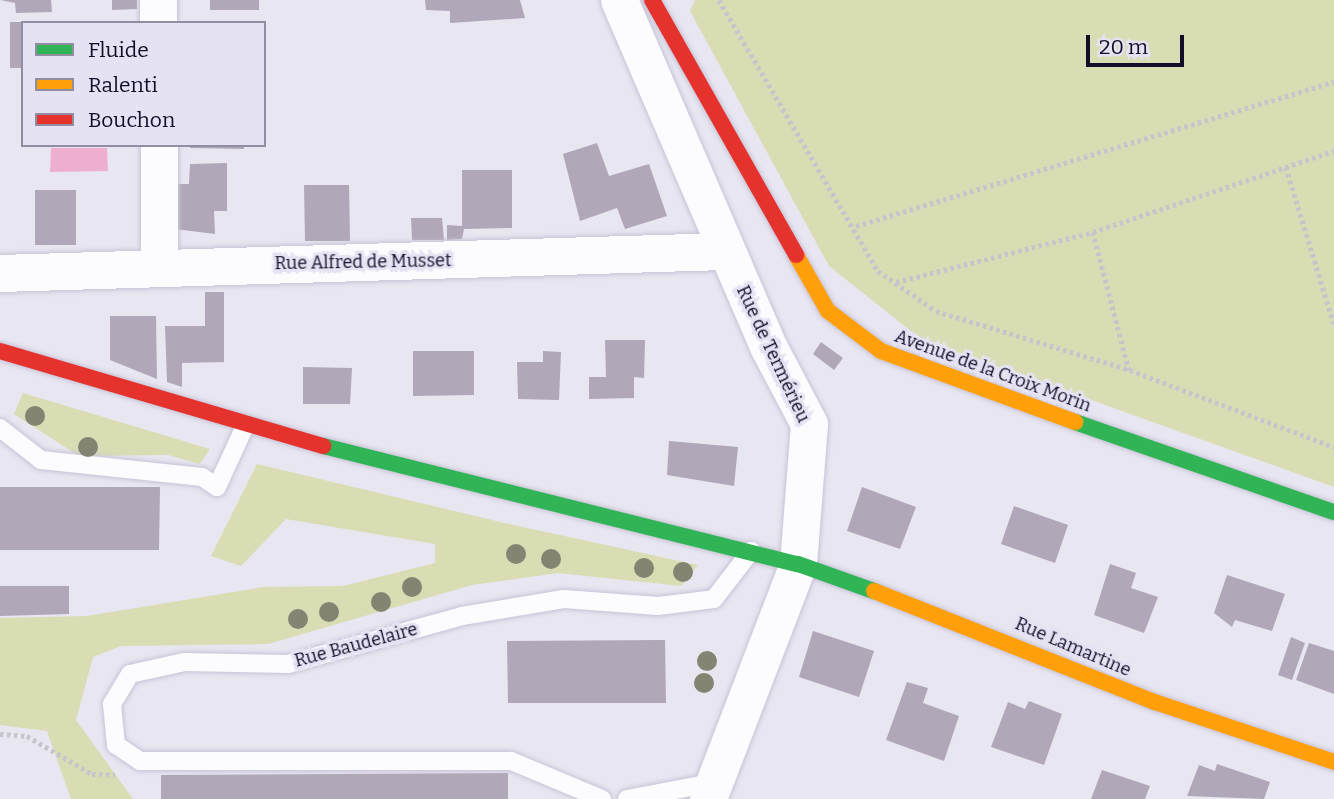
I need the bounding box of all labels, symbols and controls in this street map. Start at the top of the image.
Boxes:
legend [21,21,266,147]
scale bar [1089,21,1187,65]
text: 20 m [1099,34,1148,60]
text: Fluide [88,37,149,63]
text: Ralenti [88,72,158,98]
text: Bouchon [88,107,175,133]
street label: Rue Alfred de Musset [274,250,452,274]
street label: Rue de Termérieu [732,282,814,426]
street label: Avenue de la Croix Morin [892,325,1094,417]
street label: Rue Lamartine [1012,613,1134,681]
street label: Rue Baudelaire [292,618,420,672]

